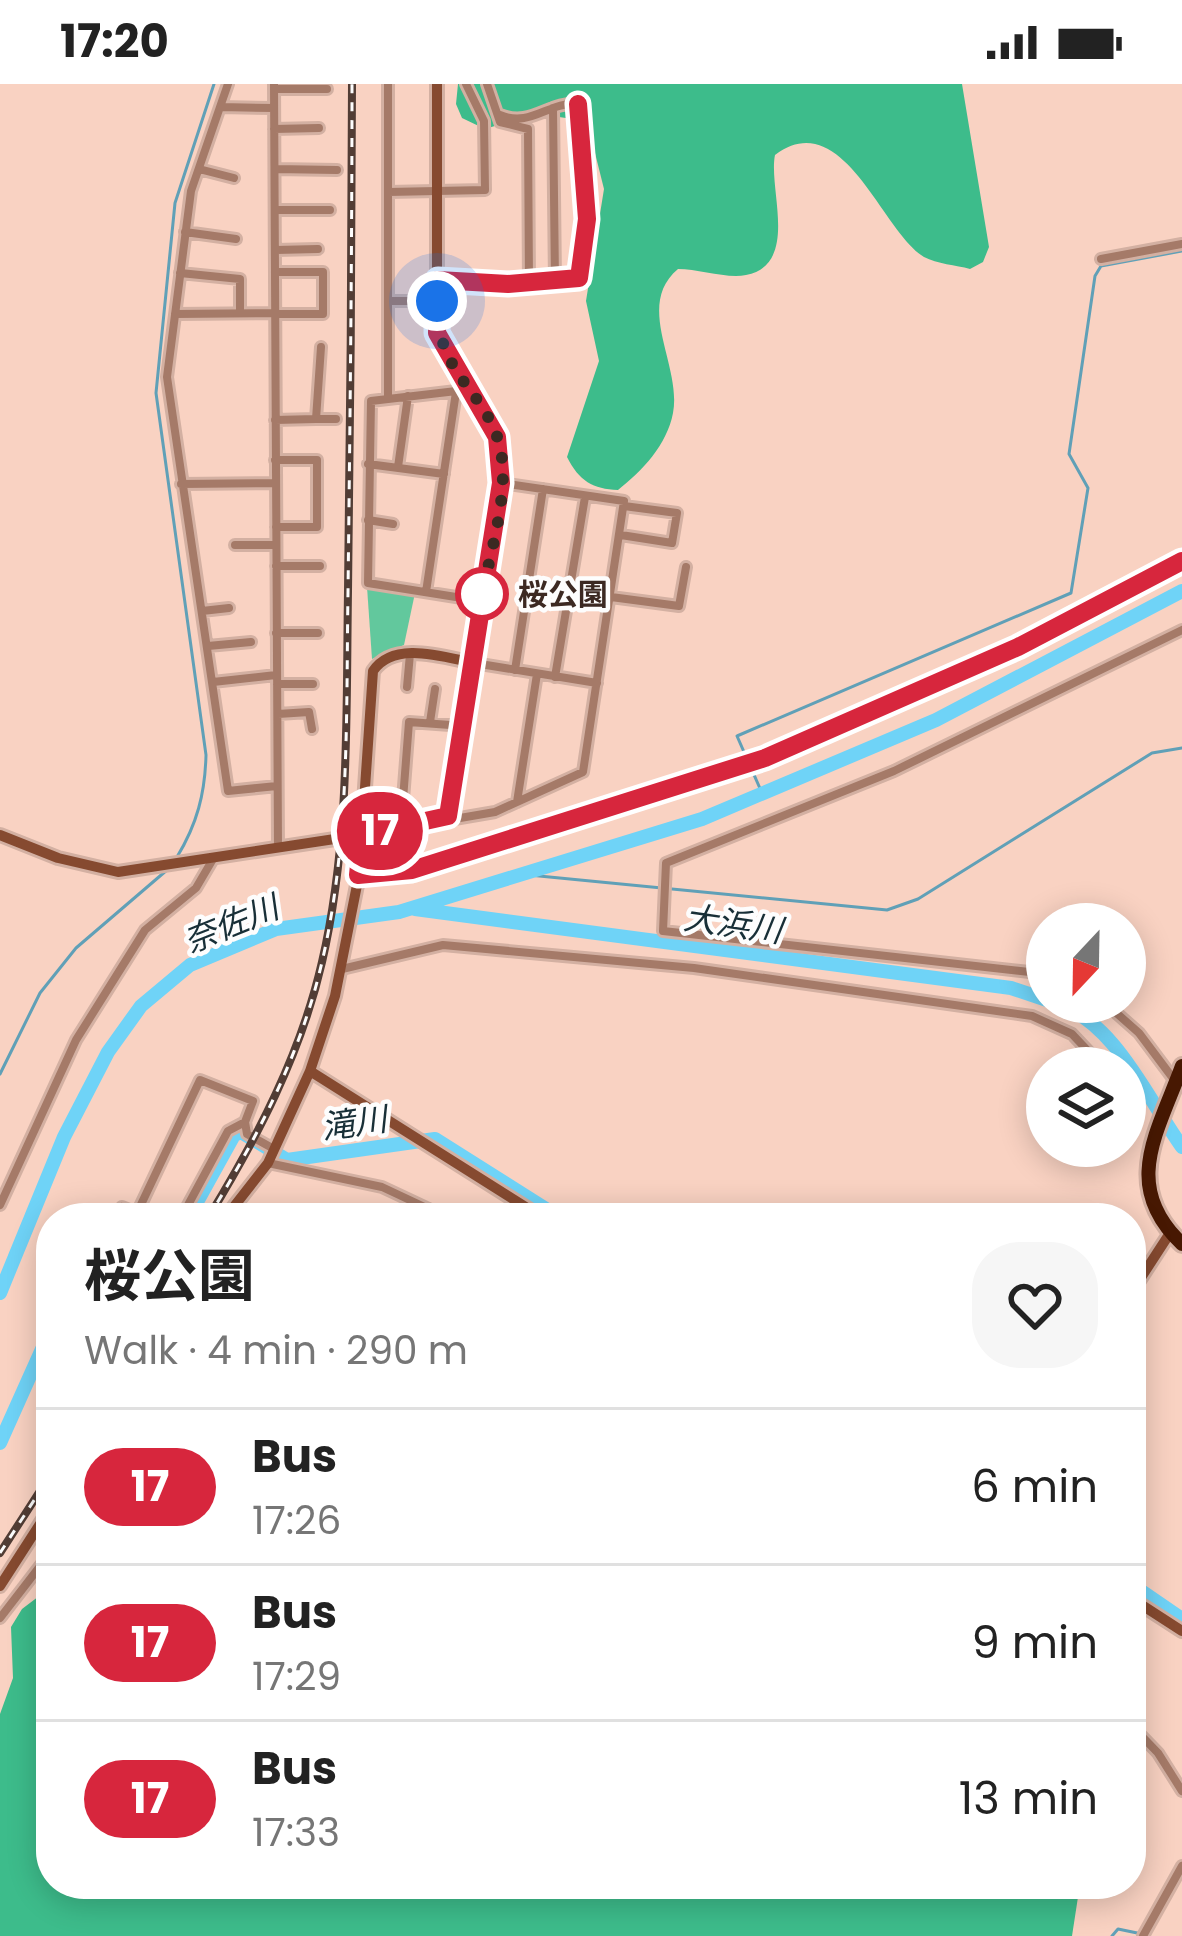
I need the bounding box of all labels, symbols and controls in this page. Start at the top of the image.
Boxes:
text: 17:20 [60,10,169,73]
your location [407,271,467,331]
marker: 桜公園 [457,569,507,619]
place label: 桜公園 [518,573,608,616]
line badge: 17 [326,792,434,870]
text: 17 [361,801,399,860]
water label: 奈佐川 [176,883,288,964]
water label: 大浜川 [681,894,788,955]
north arrow [1026,903,1146,1023]
map controls [1026,903,1146,1167]
button: layers [1026,1047,1146,1167]
water label: 滝川 [318,1095,393,1151]
text: 桜公園 [84,1236,255,1316]
button: heart [972,1242,1098,1368]
text: Walk · 4 min · 290 m [84,1323,468,1378]
text: Bus [252,1425,337,1488]
text: 6 min [971,1455,1098,1518]
text: 17 [131,1457,169,1516]
text: 17:26 [252,1493,341,1548]
text: Bus [252,1581,337,1644]
text: 9 min [971,1611,1098,1674]
text: 17 [131,1613,169,1672]
text: 17:29 [252,1649,341,1704]
text: Bus [252,1737,337,1800]
text: 13 min [959,1767,1098,1830]
text: 17 [131,1769,169,1828]
text: 17:33 [252,1805,340,1860]

